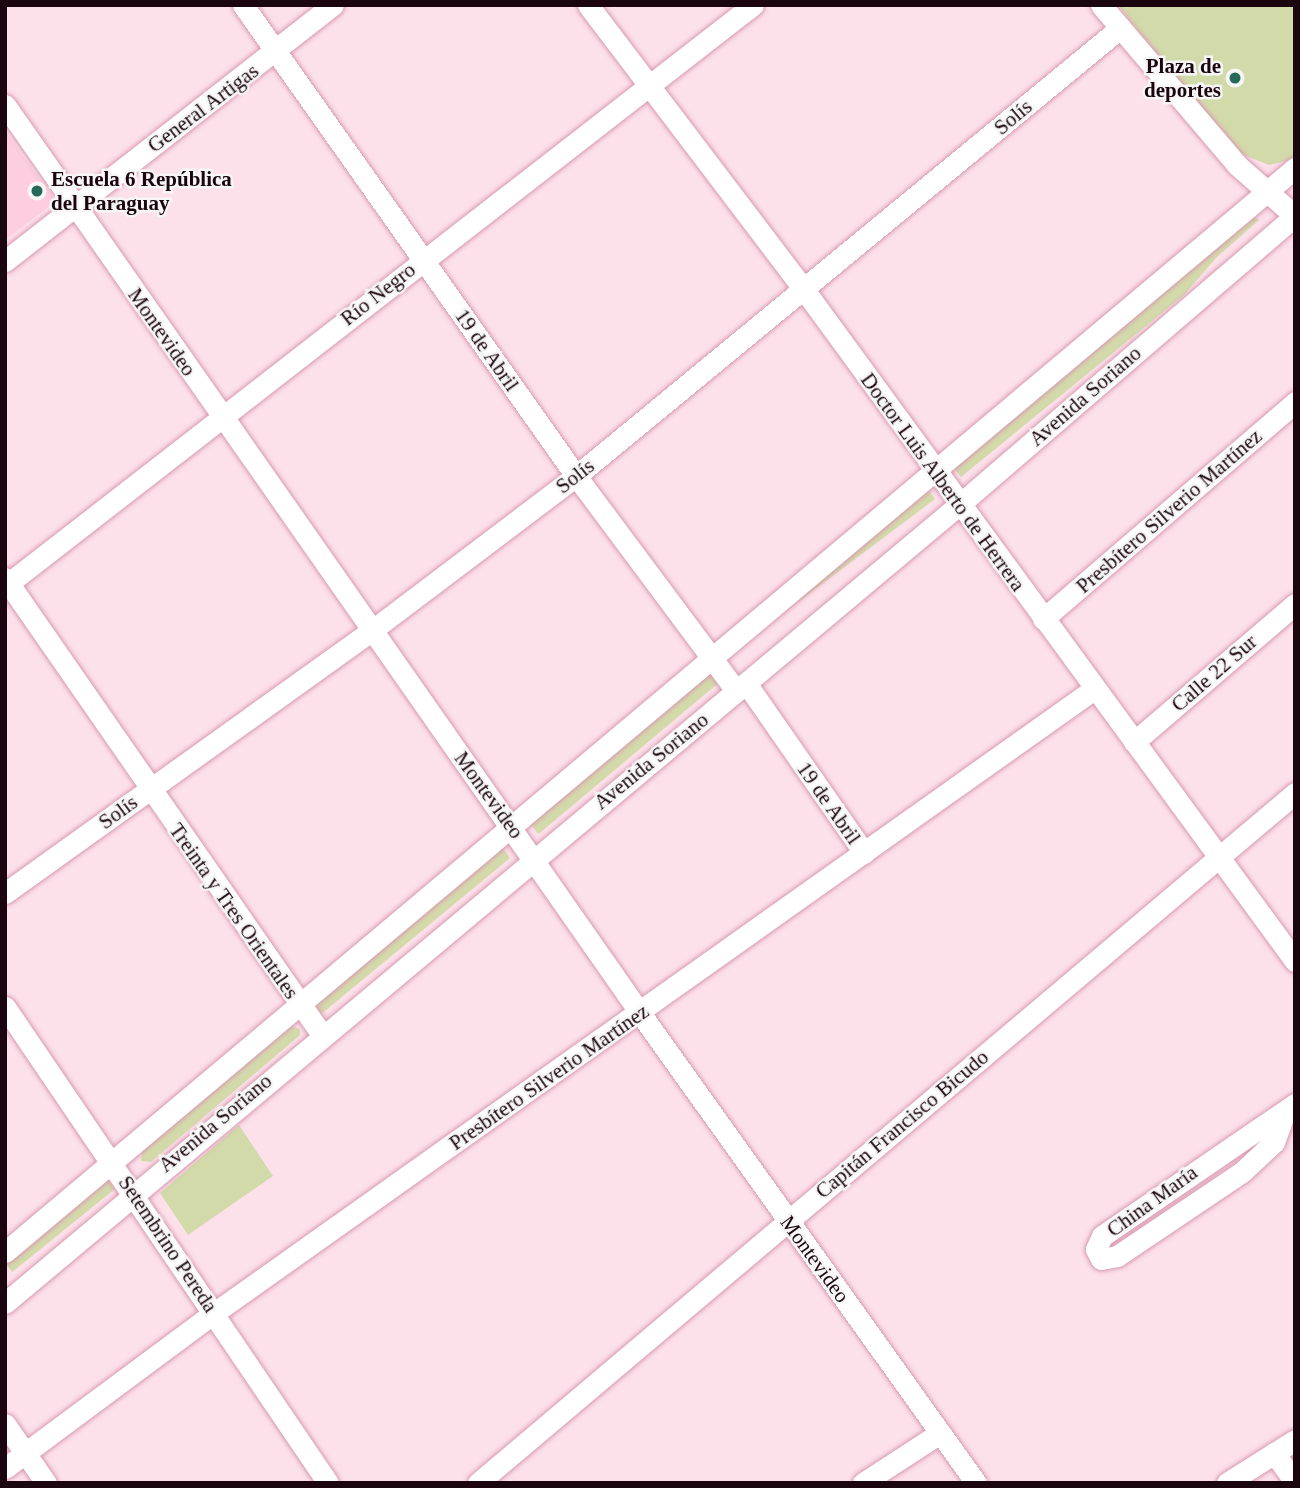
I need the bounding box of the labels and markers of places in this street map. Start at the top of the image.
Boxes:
place label: Plaza de deportes [1144,53,1221,103]
marker: Plaza de deportes [1227,70,1243,86]
place label: Escuela 6 República del Paraguay [51,166,232,216]
marker: Escuela 6 República del Paraguay [29,183,45,199]

